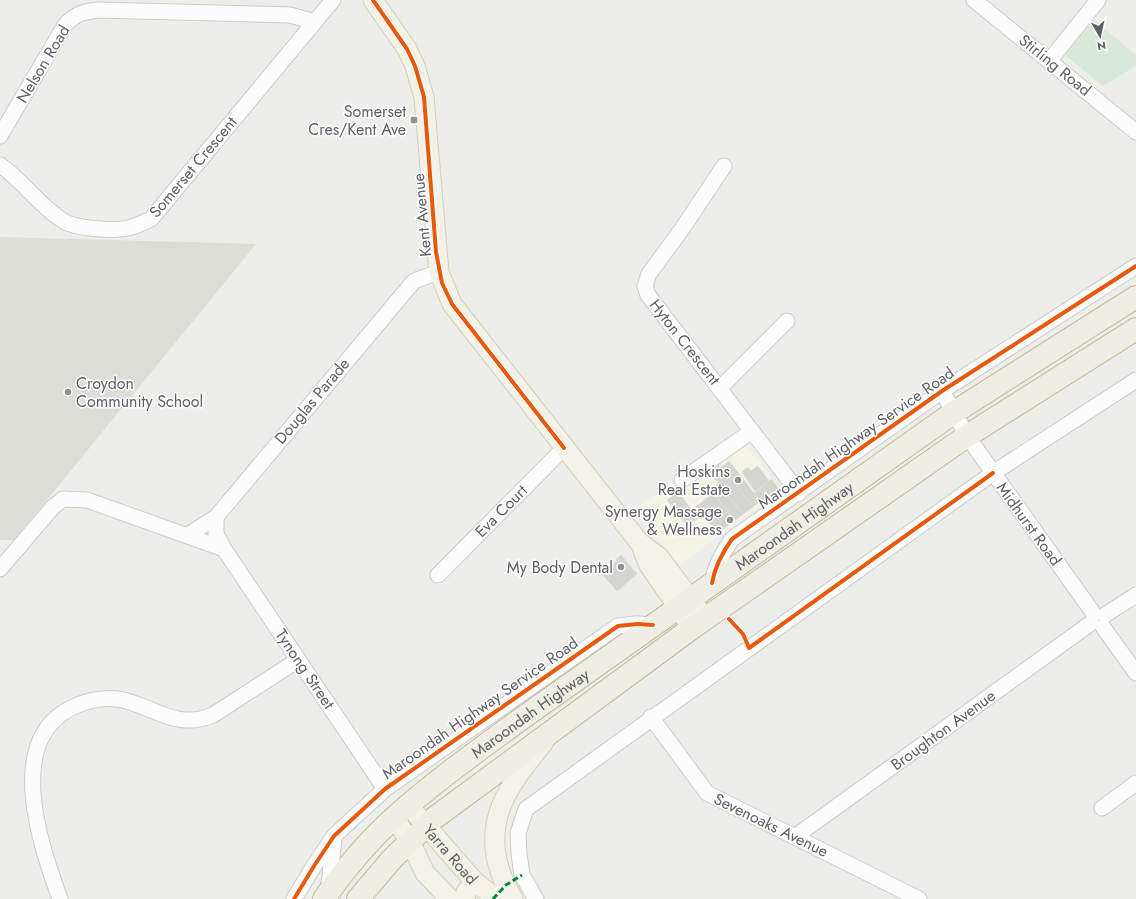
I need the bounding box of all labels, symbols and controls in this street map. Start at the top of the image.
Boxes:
north arrow [1080,16,1120,56]
street label: Nelson Road [11,21,75,107]
street label: Stirling Road [1014,29,1096,101]
text: N [1096,37,1107,54]
place label: Somerset Cres/Kent Ave [308,100,406,141]
street label: Somerset Crescent [144,111,242,223]
marker: Somerset Cres/Kent Ave [409,115,419,125]
street label: Kent Avenue [407,172,437,258]
street label: Hyton Crescent [644,294,726,390]
street label: Douglas Parade [269,353,355,449]
street label: Maroondah Highway Service Road [753,361,959,515]
place label: Croydon Community School [76,372,203,413]
marker: Croydon Community School [63,387,73,397]
place label: Hoskins Real Estate [658,460,730,501]
street label: Maroondah Highway [730,475,859,576]
marker: Hoskins Real Estate [733,475,743,485]
street label: Midhurst Road [991,478,1067,570]
street label: Eva Court [470,480,532,542]
place label: Synergy Massage & Wellness [605,500,722,541]
marker: Synergy Massage & Wellness [725,515,735,525]
place label: My Body Dental [507,556,613,579]
marker: My Body Dental [616,562,626,572]
street label: Tynong Street [270,625,340,714]
street label: Maroondah Highway Service Road [378,633,582,783]
street label: Maroondah Highway [468,664,592,762]
street label: Broughton Avenue [886,684,1000,776]
street label: Sevenoaks Avenue [710,787,832,863]
street label: Yarra Road [418,819,483,889]

